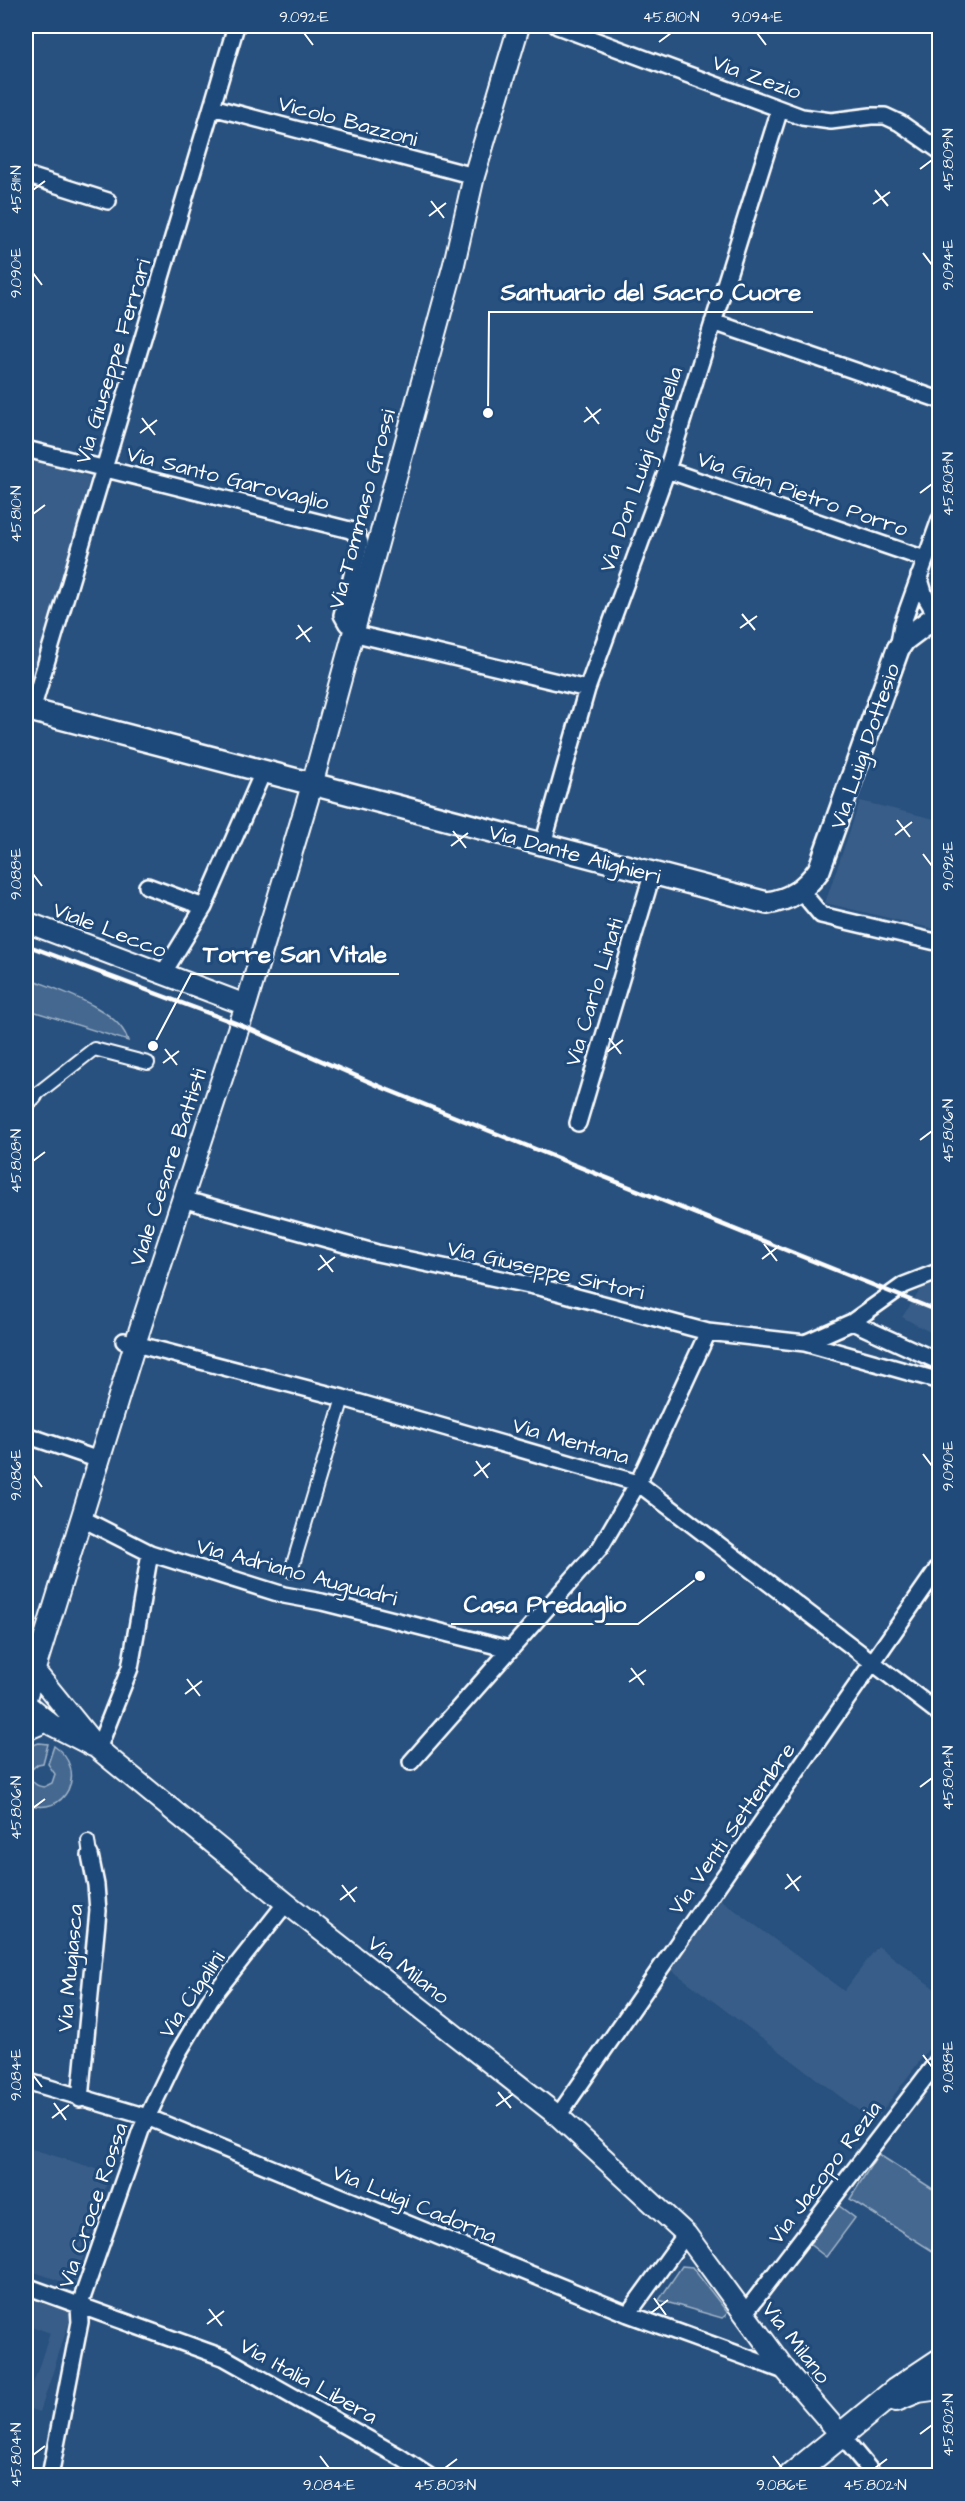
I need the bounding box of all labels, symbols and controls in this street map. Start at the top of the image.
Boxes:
text: 9.092°E [279,7,329,28]
text: 45.810°N [643,7,699,28]
text: 9.094°E [731,7,783,28]
street label: Via Zezio [708,47,806,108]
street label: Vicolo Bazzoni [274,88,421,155]
text: 45.809°N [938,128,959,192]
text: 45.811°N [6,165,27,215]
text: 9.094°E [938,239,959,291]
text: 9.090°E [6,248,27,298]
street label: Via Giuseppe Ferrari [67,255,159,468]
callout: Santuario del Sacro Cuore [489,270,813,312]
text: Santuario del Sacro Cuore [500,276,801,310]
street label: Via Don Luigi Guanella [592,363,692,577]
street label: Via Tommaso Grossi [321,406,404,613]
street label: Via Santo Garovaglio [123,438,333,520]
street label: Via Gian Pietro Porro [693,444,913,545]
text: 45.808°N [938,452,959,516]
text: 45.810°N [6,486,27,542]
street label: Via Luigi Dottesio [823,659,909,834]
street label: Via Dante Alighieri [485,817,664,893]
text: 9.092°E [938,841,959,891]
text: 9.088°E [6,848,27,900]
street label: Viale Lecco [48,894,172,967]
street label: Via Carlo Linati [557,914,632,1070]
callout: Torre San Vitale [191,932,399,974]
text: Torre San Vitale [202,938,387,972]
street label: Viale Cesare Battisti [122,1065,215,1270]
text: 45.806°N [938,1099,959,1163]
text: 45.808°N [6,1129,27,1193]
street label: Via Giuseppe Sirtori [444,1233,647,1308]
street label: Via Mentana [508,1410,633,1473]
text: 9.090°E [938,1441,959,1491]
text: 9.086°E [6,1449,27,1501]
street label: Via Adriano Auguadri [192,1531,401,1615]
callout: Casa Predaglio [451,1582,638,1624]
text: Casa Predaglio [464,1588,627,1623]
street label: Via Venti Settembre [661,1736,804,1921]
text: 45.804°N [938,1745,959,1811]
text: 45.806°N [6,1776,27,1840]
street label: Via Mugiasca [49,1903,93,2034]
street label: Via Milano [360,1928,456,2013]
street label: Via Cigalini [152,1945,234,2045]
text: 9.088°E [938,2041,959,2093]
text: 9.084°E [6,2049,27,2101]
street label: Via Jacopo Rezia [761,2095,890,2251]
street label: Via Croce Rossa [51,2119,136,2292]
street label: Via Luigi Cadorna [327,2157,501,2252]
street label: Via Milano [754,2295,838,2391]
street label: Via Italia Libera [234,2331,383,2432]
text: 45.802°N [938,2393,959,2457]
text: 45.804°N [6,2422,27,2488]
text: 9.084°E [303,2475,355,2496]
text: 45.803°N [414,2475,476,2496]
text: 9.086°E [756,2475,808,2496]
text: 45.802°N [843,2475,907,2496]

